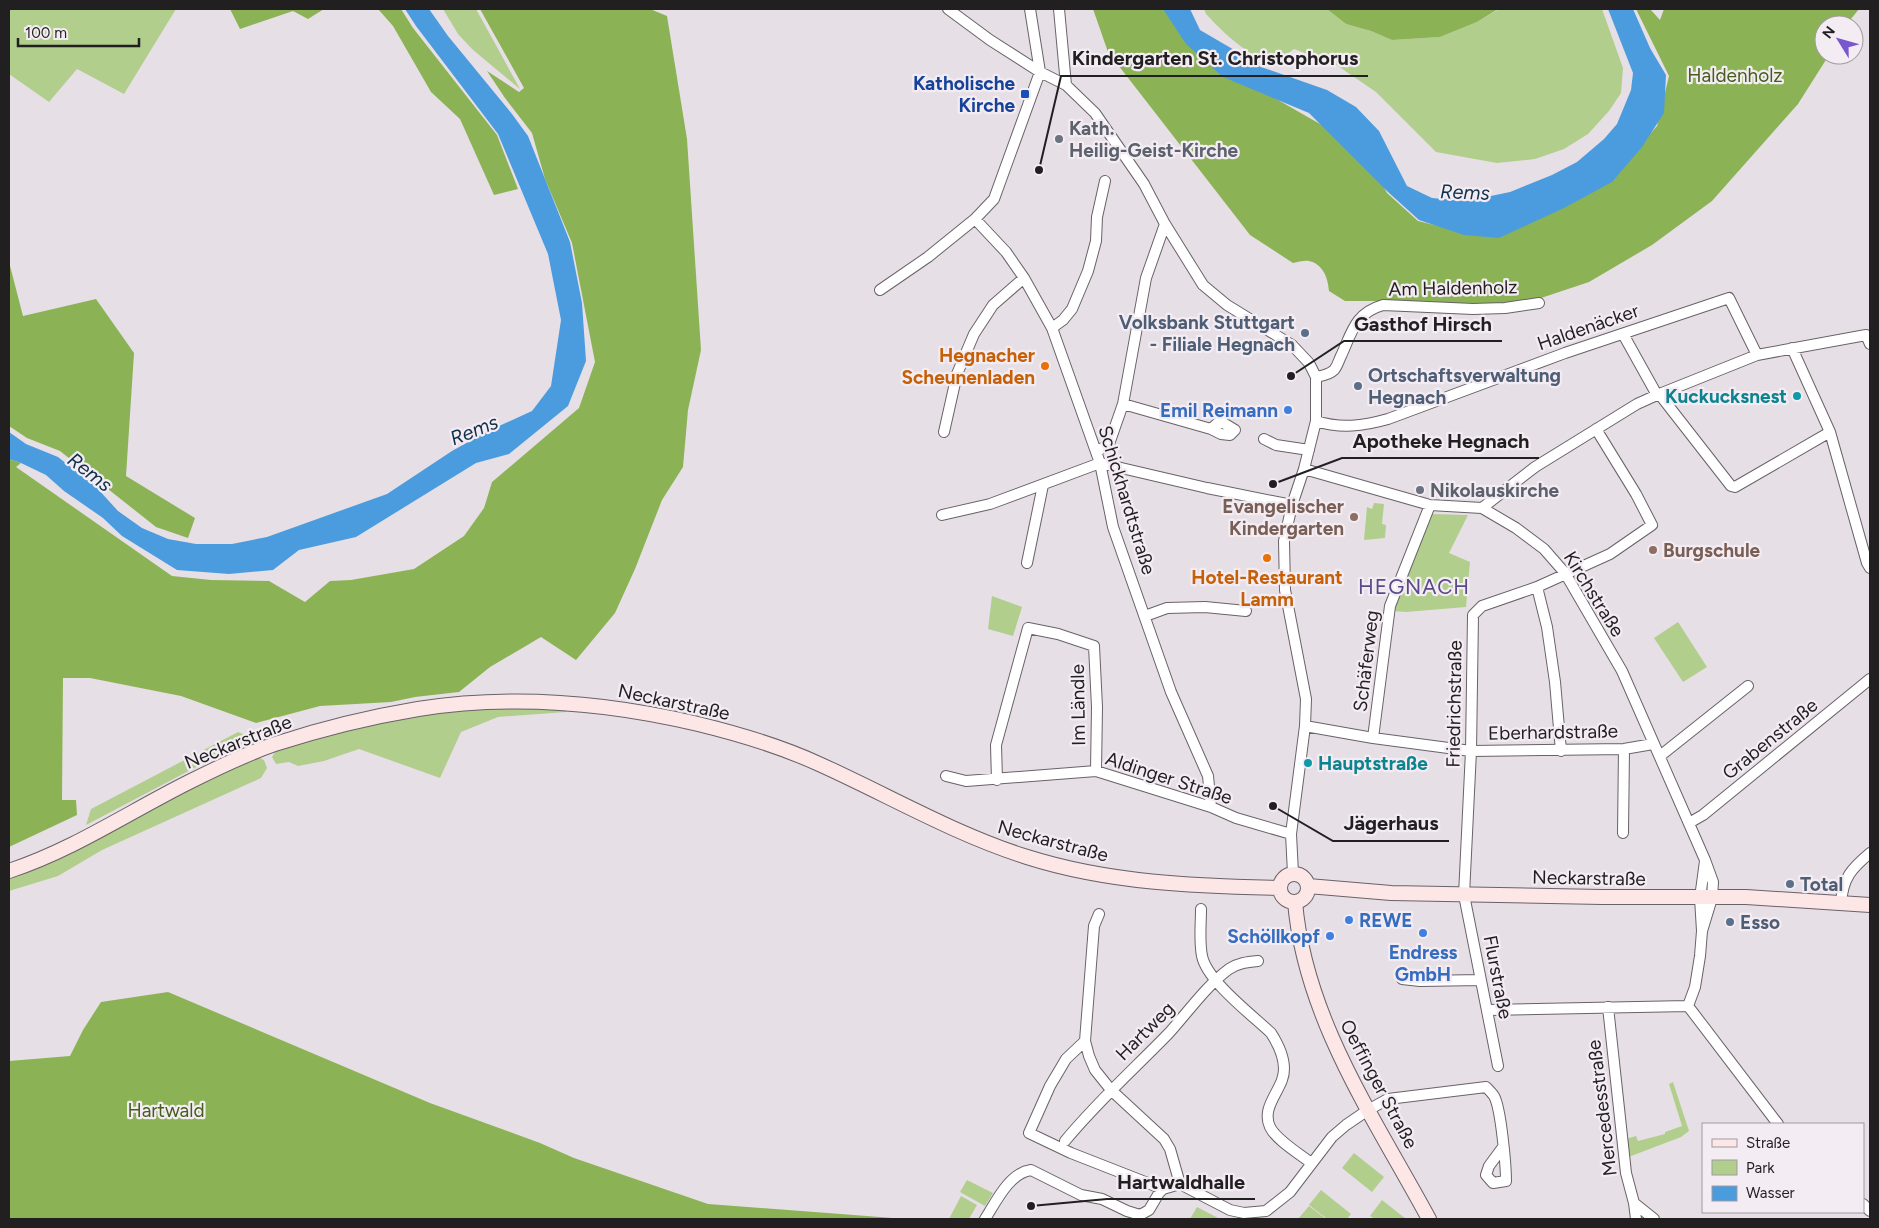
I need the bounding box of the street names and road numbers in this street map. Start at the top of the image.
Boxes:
street label: Am Haldenholz [1388,275,1518,301]
street label: Haldenäcker [1534,299,1642,355]
street label: Schickhardtstraße [1093,423,1161,577]
street label: Kirchstraße [1559,547,1629,641]
street label: Schäferweg [1348,609,1384,713]
street label: Friedrichstraße [1441,640,1467,768]
street label: Im Ländle [1066,664,1090,746]
street label: Neckarstraße [616,679,732,725]
street label: Grabenstraße [1718,694,1822,784]
street label: Neckarstraße [181,710,295,774]
street label: Eberhardstraße [1488,719,1618,745]
street label: Aldinger Straße [1103,747,1235,809]
street label: Neckarstraße [995,815,1111,867]
street label: Neckarstraße [1532,866,1646,890]
street label: Flurstraße [1479,933,1517,1021]
street label: Hartweg [1111,997,1179,1065]
street label: Oeffinger Straße [1335,1016,1423,1152]
street label: Mercedesstraße [1582,1039,1622,1177]

